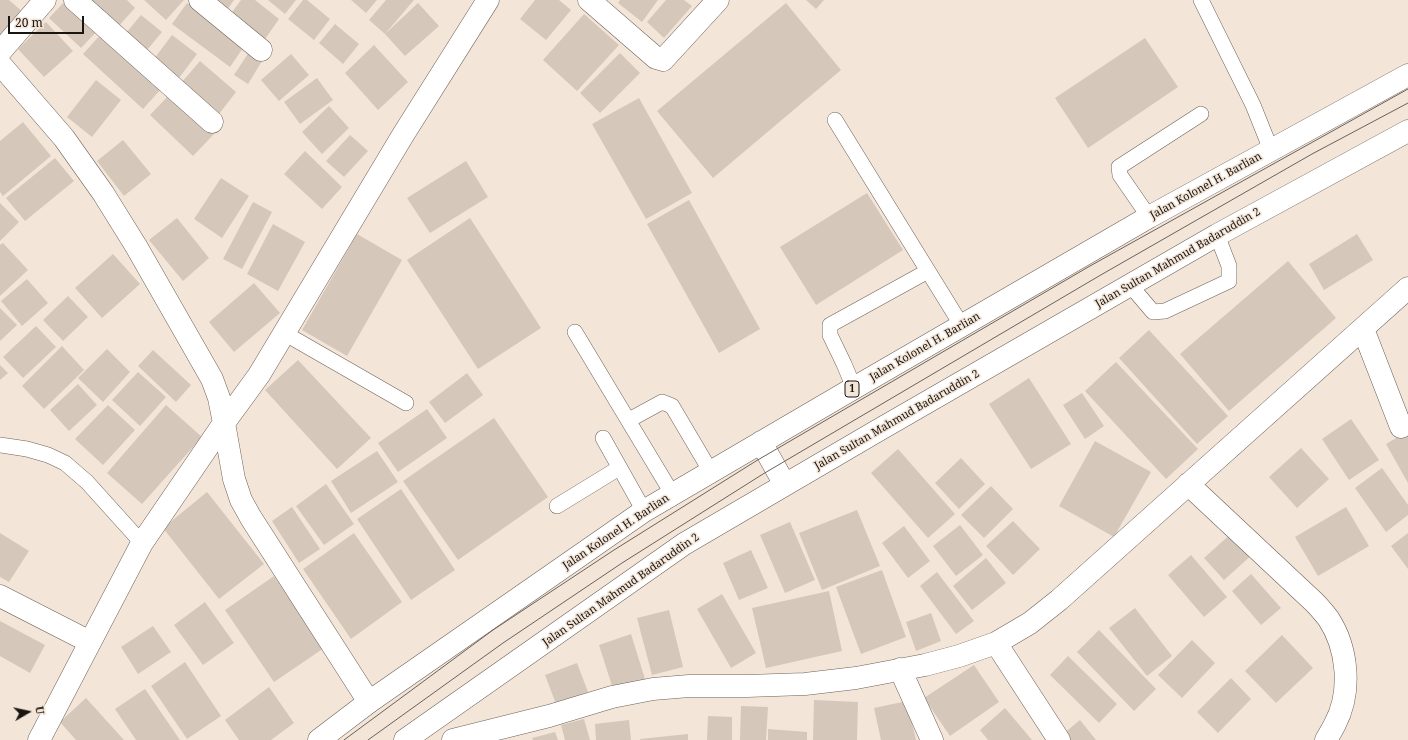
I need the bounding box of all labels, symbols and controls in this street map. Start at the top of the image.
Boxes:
scale bar [10,8,86,34]
text: 20 m [15,14,43,31]
street label: Jalan Kolonel H. Barlian [1148,150,1264,222]
street label: Jalan Sultan Mahmud Badaruddin 2 [1093,205,1263,311]
street label: Jalan Kolonel H. Barlian [867,310,983,384]
street label: Jalan Sultan Mahmud Badaruddin 2 [812,367,982,473]
road number: 1 [845,381,859,397]
street label: Jalan Kolonel H. Barlian [560,491,672,573]
street label: Jalan Sultan Mahmud Badaruddin 2 [540,531,702,649]
north arrow [8,692,48,732]
text: U [32,705,48,715]

